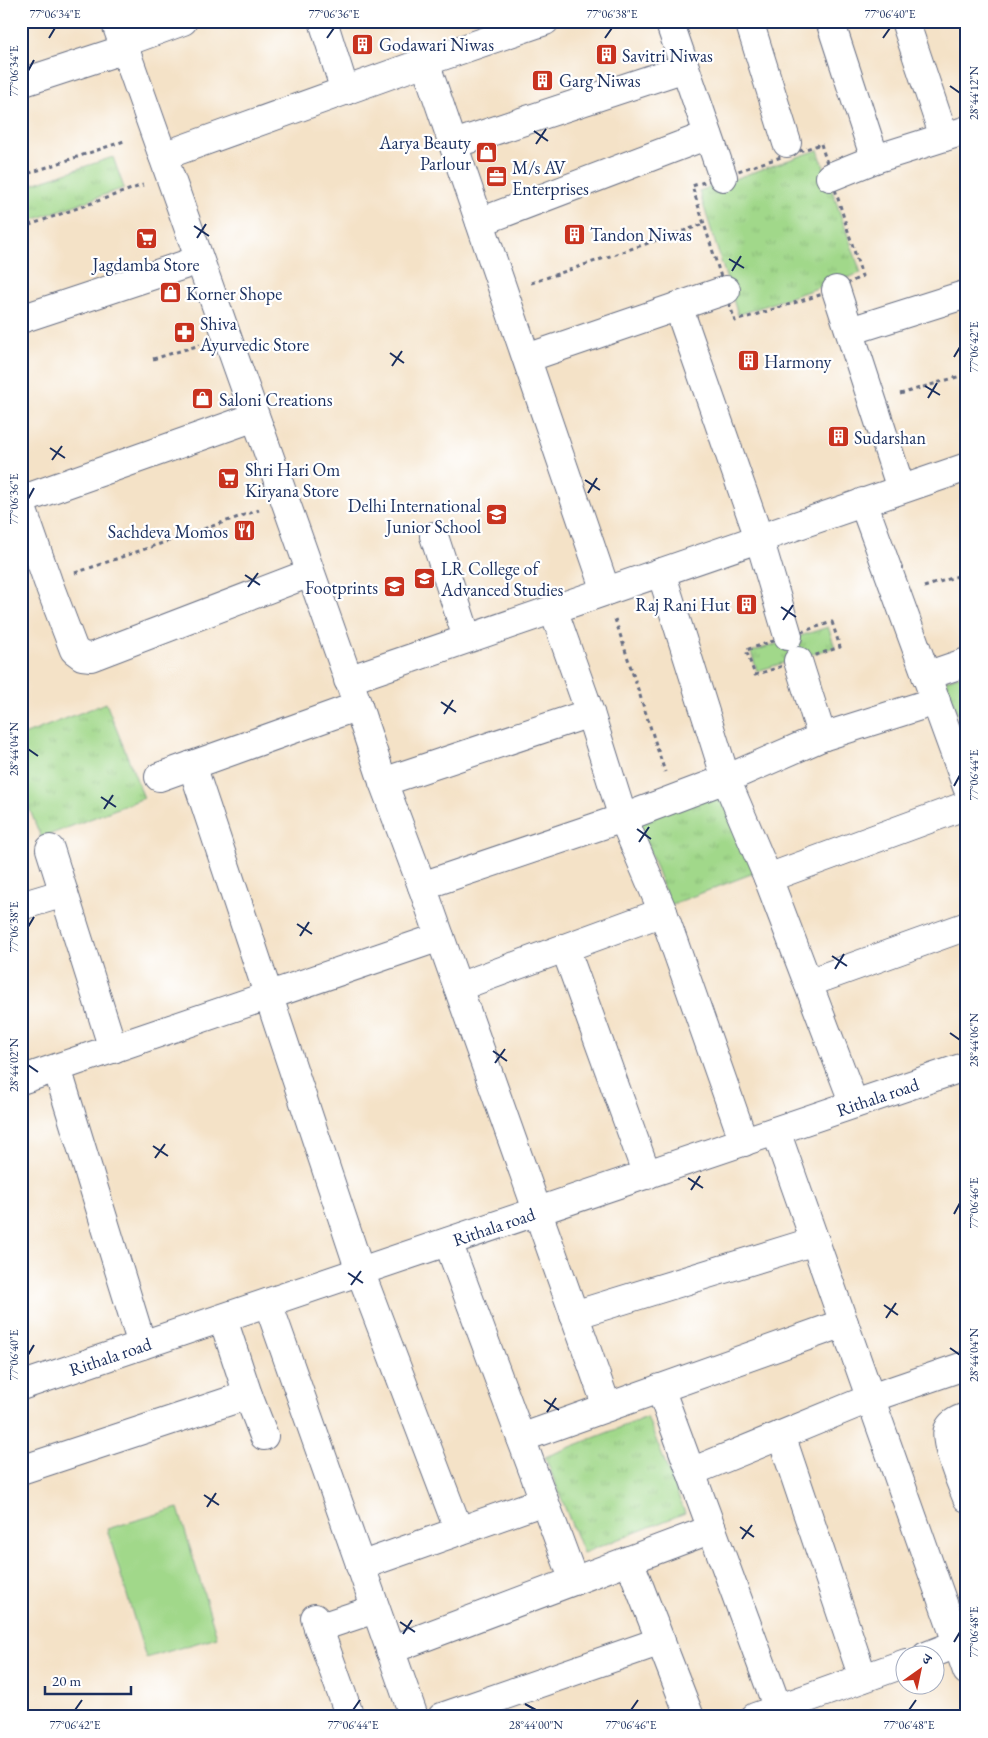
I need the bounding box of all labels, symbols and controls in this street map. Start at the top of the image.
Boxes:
text: 77°06'34"E [29,6,81,22]
text: 77°06'36"E [308,6,360,22]
text: 77°06'38"E [586,6,638,22]
text: 77°06'40"E [864,6,916,22]
building icon: Godawari Niwas [351,32,375,56]
place label: Godawari Niwas [379,33,494,56]
building icon: Savitri Niwas [594,43,618,67]
place label: Savitri Niwas [622,44,713,67]
text: 77°06'34"E [6,45,22,97]
text: 28°44'12"N [966,66,982,120]
building icon: Garg Niwas [531,68,555,92]
place label: Garg Niwas [559,69,641,92]
place label: Aarya Beauty Parlour [378,131,471,175]
shop icon: Aarya Beauty Parlour [475,140,499,164]
place label: M/s AV Enterprises [512,156,589,200]
office icon: M/s AV Enterprises [484,165,508,189]
building icon: Tandon Niwas [562,222,586,246]
place label: Tandon Niwas [590,223,692,246]
supermarket icon: Jagdamba Store [134,227,158,251]
place label: Jagdamba Store [90,253,200,276]
shop icon: Korner Shope [158,281,182,305]
place label: Korner Shope [186,282,282,305]
place label: Shiva Ayurvedic Store [199,312,309,356]
pharmacy icon: Shiva Ayurvedic Store [172,321,196,345]
text: 77°06'42"E [966,321,982,373]
building icon: Harmony [736,349,760,373]
place label: Harmony [764,350,831,373]
shop icon: Saloni Creations [191,387,215,411]
place label: Saloni Creations [219,388,333,411]
building icon: Sudarshan [826,425,850,449]
place label: Sudarshan [854,426,926,449]
place label: Shri Hari Om Kiryana Store [245,458,340,502]
supermarket icon: Shri Hari Om Kiryana Store [217,467,241,491]
text: 77°06'36"E [6,473,22,525]
place label: Delhi International Junior School [348,494,481,538]
school or university icon: Delhi International Junior School [485,503,509,527]
restaurant icon: Sachdeva Momos [232,519,256,543]
place label: Sachdeva Momos [108,520,228,543]
place label: LR College of Advanced Studies [440,557,563,601]
school or university icon: LR College of Advanced Studies [413,566,437,590]
school or university icon: Footprints [382,575,406,599]
place label: Footprints [305,576,378,599]
building icon: Raj Rani Hut [734,592,758,616]
place label: Raj Rani Hut [635,593,730,616]
text: 28°44'04"N [6,722,22,776]
text: 77°06'44"E [966,749,982,801]
text: 77°06'38"E [6,901,22,953]
text: 28°44'06"N [966,1013,982,1067]
text: 28°44'02"N [6,1038,22,1092]
street label: Rithala road [833,1071,922,1121]
text: 77°06'46"E [966,1177,982,1229]
street label: Rithala road [450,1201,539,1251]
text: 28°44'04"N [966,1328,982,1382]
text: 77°06'40"E [6,1329,22,1381]
street label: Rithala road [66,1331,155,1380]
text: 77°06'48"E [966,1606,982,1658]
north arrow [896,1646,946,1696]
text: उ [918,1649,936,1669]
scale bar [45,1663,131,1695]
text: 20 m [52,1671,81,1690]
text: 77°06'42"E [49,1717,101,1733]
text: 77°06'44"E [327,1717,379,1733]
text: 28°44'00"N [509,1717,563,1733]
text: 77°06'46"E [605,1717,657,1733]
text: 77°06'48"E [883,1717,935,1733]

